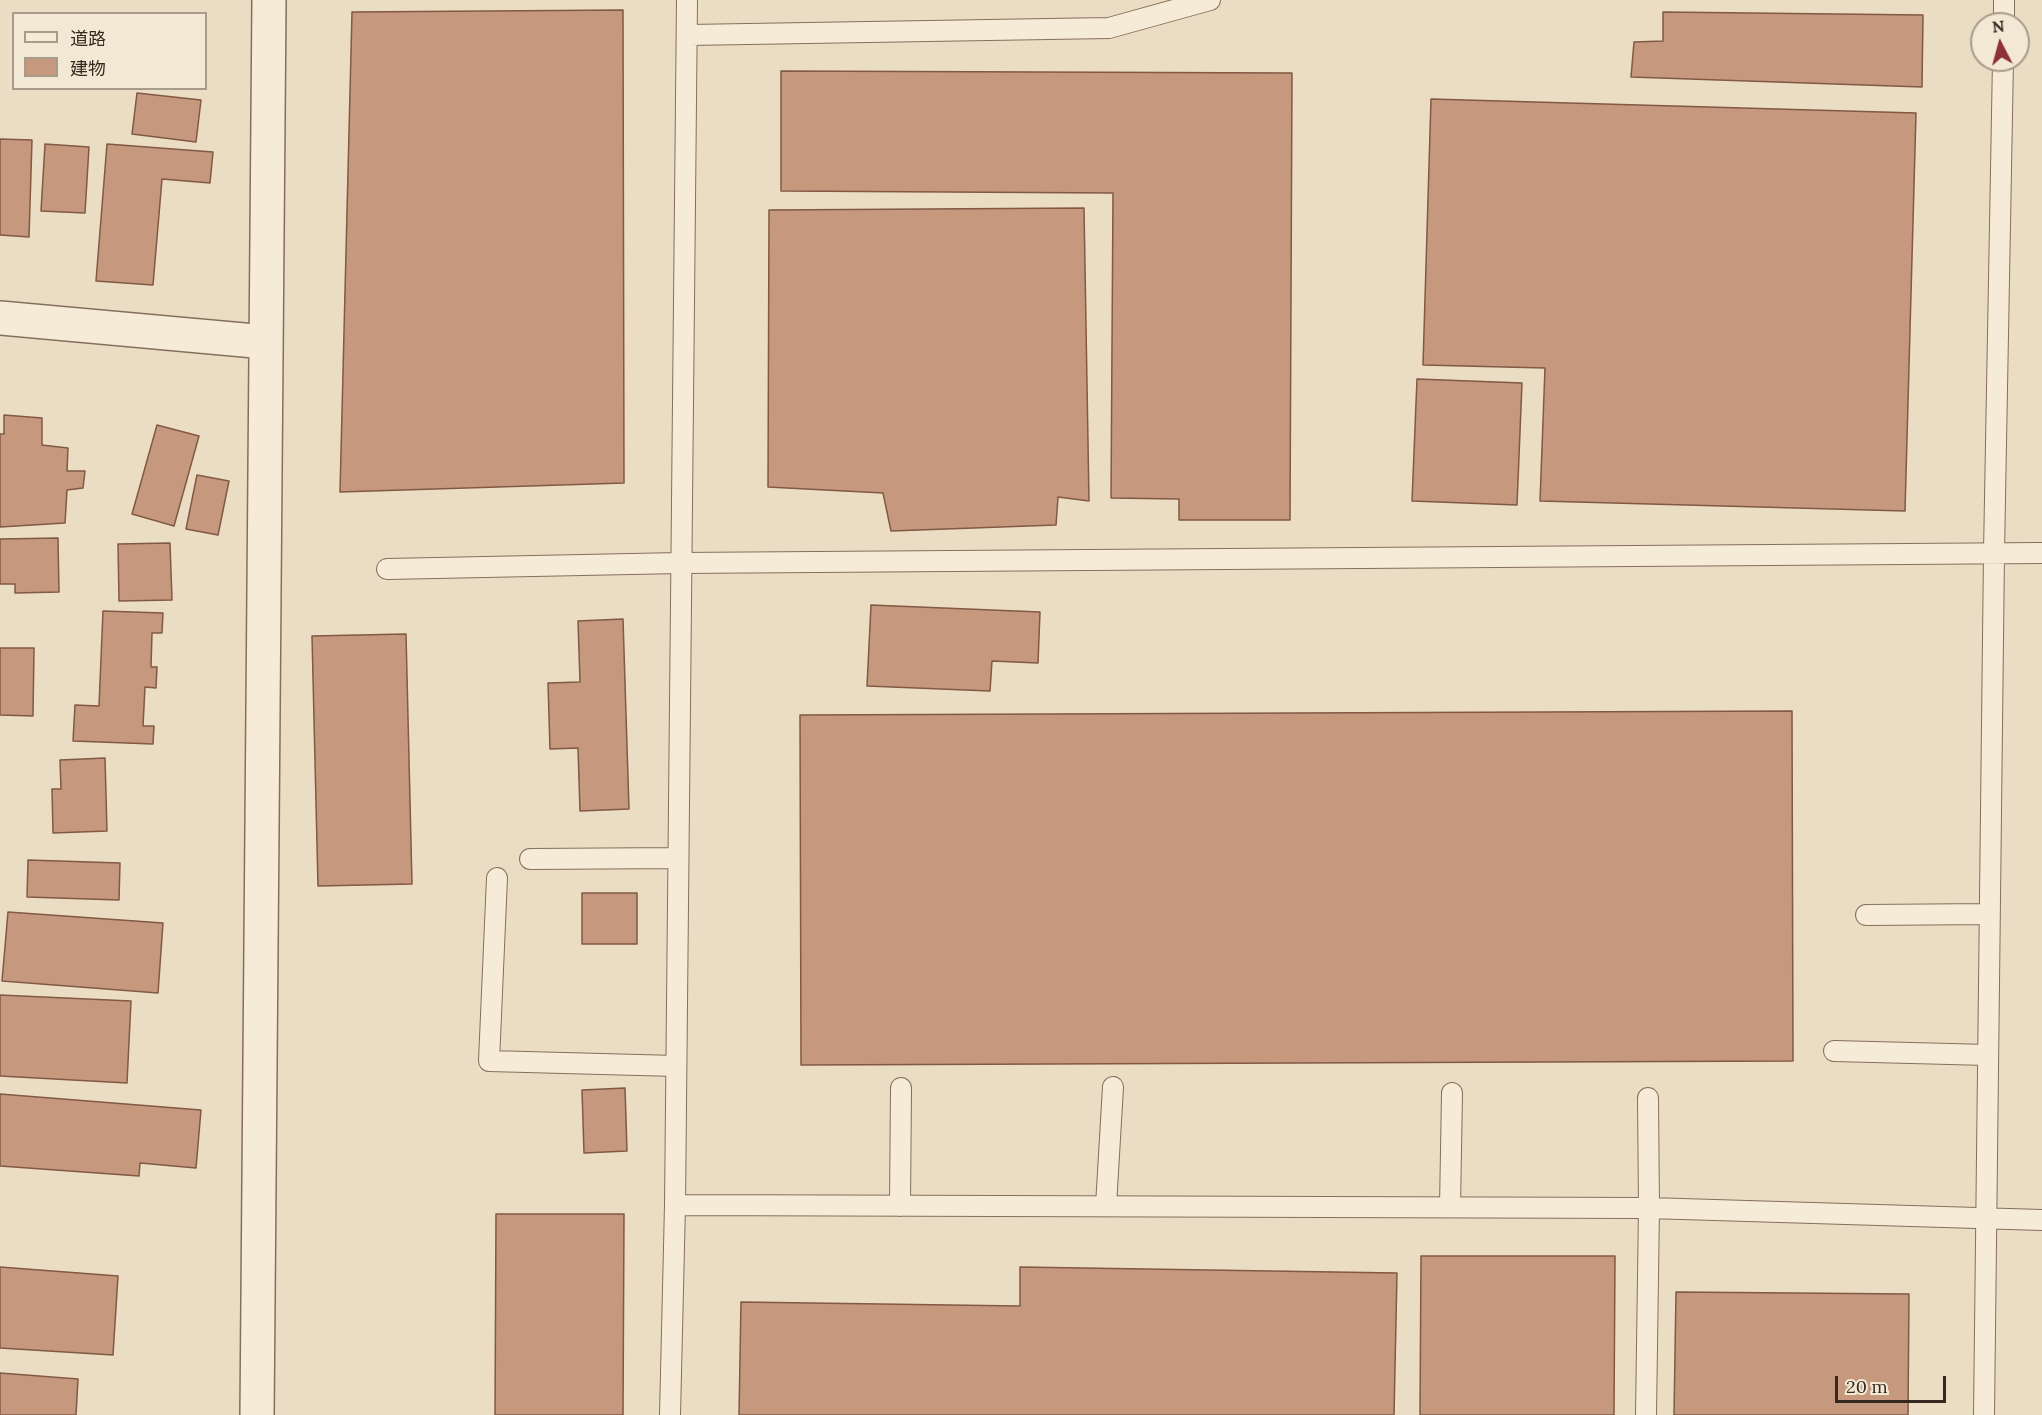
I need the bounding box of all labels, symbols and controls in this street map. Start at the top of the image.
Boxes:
legend [12,12,207,90]
north arrow [1970,12,2030,72]
text: N [1991,15,2006,37]
text: 道路 [70,27,106,50]
text: 建物 [70,57,106,80]
scale bar [1838,1364,1949,1402]
text: 20 m [1846,1375,1888,1398]

